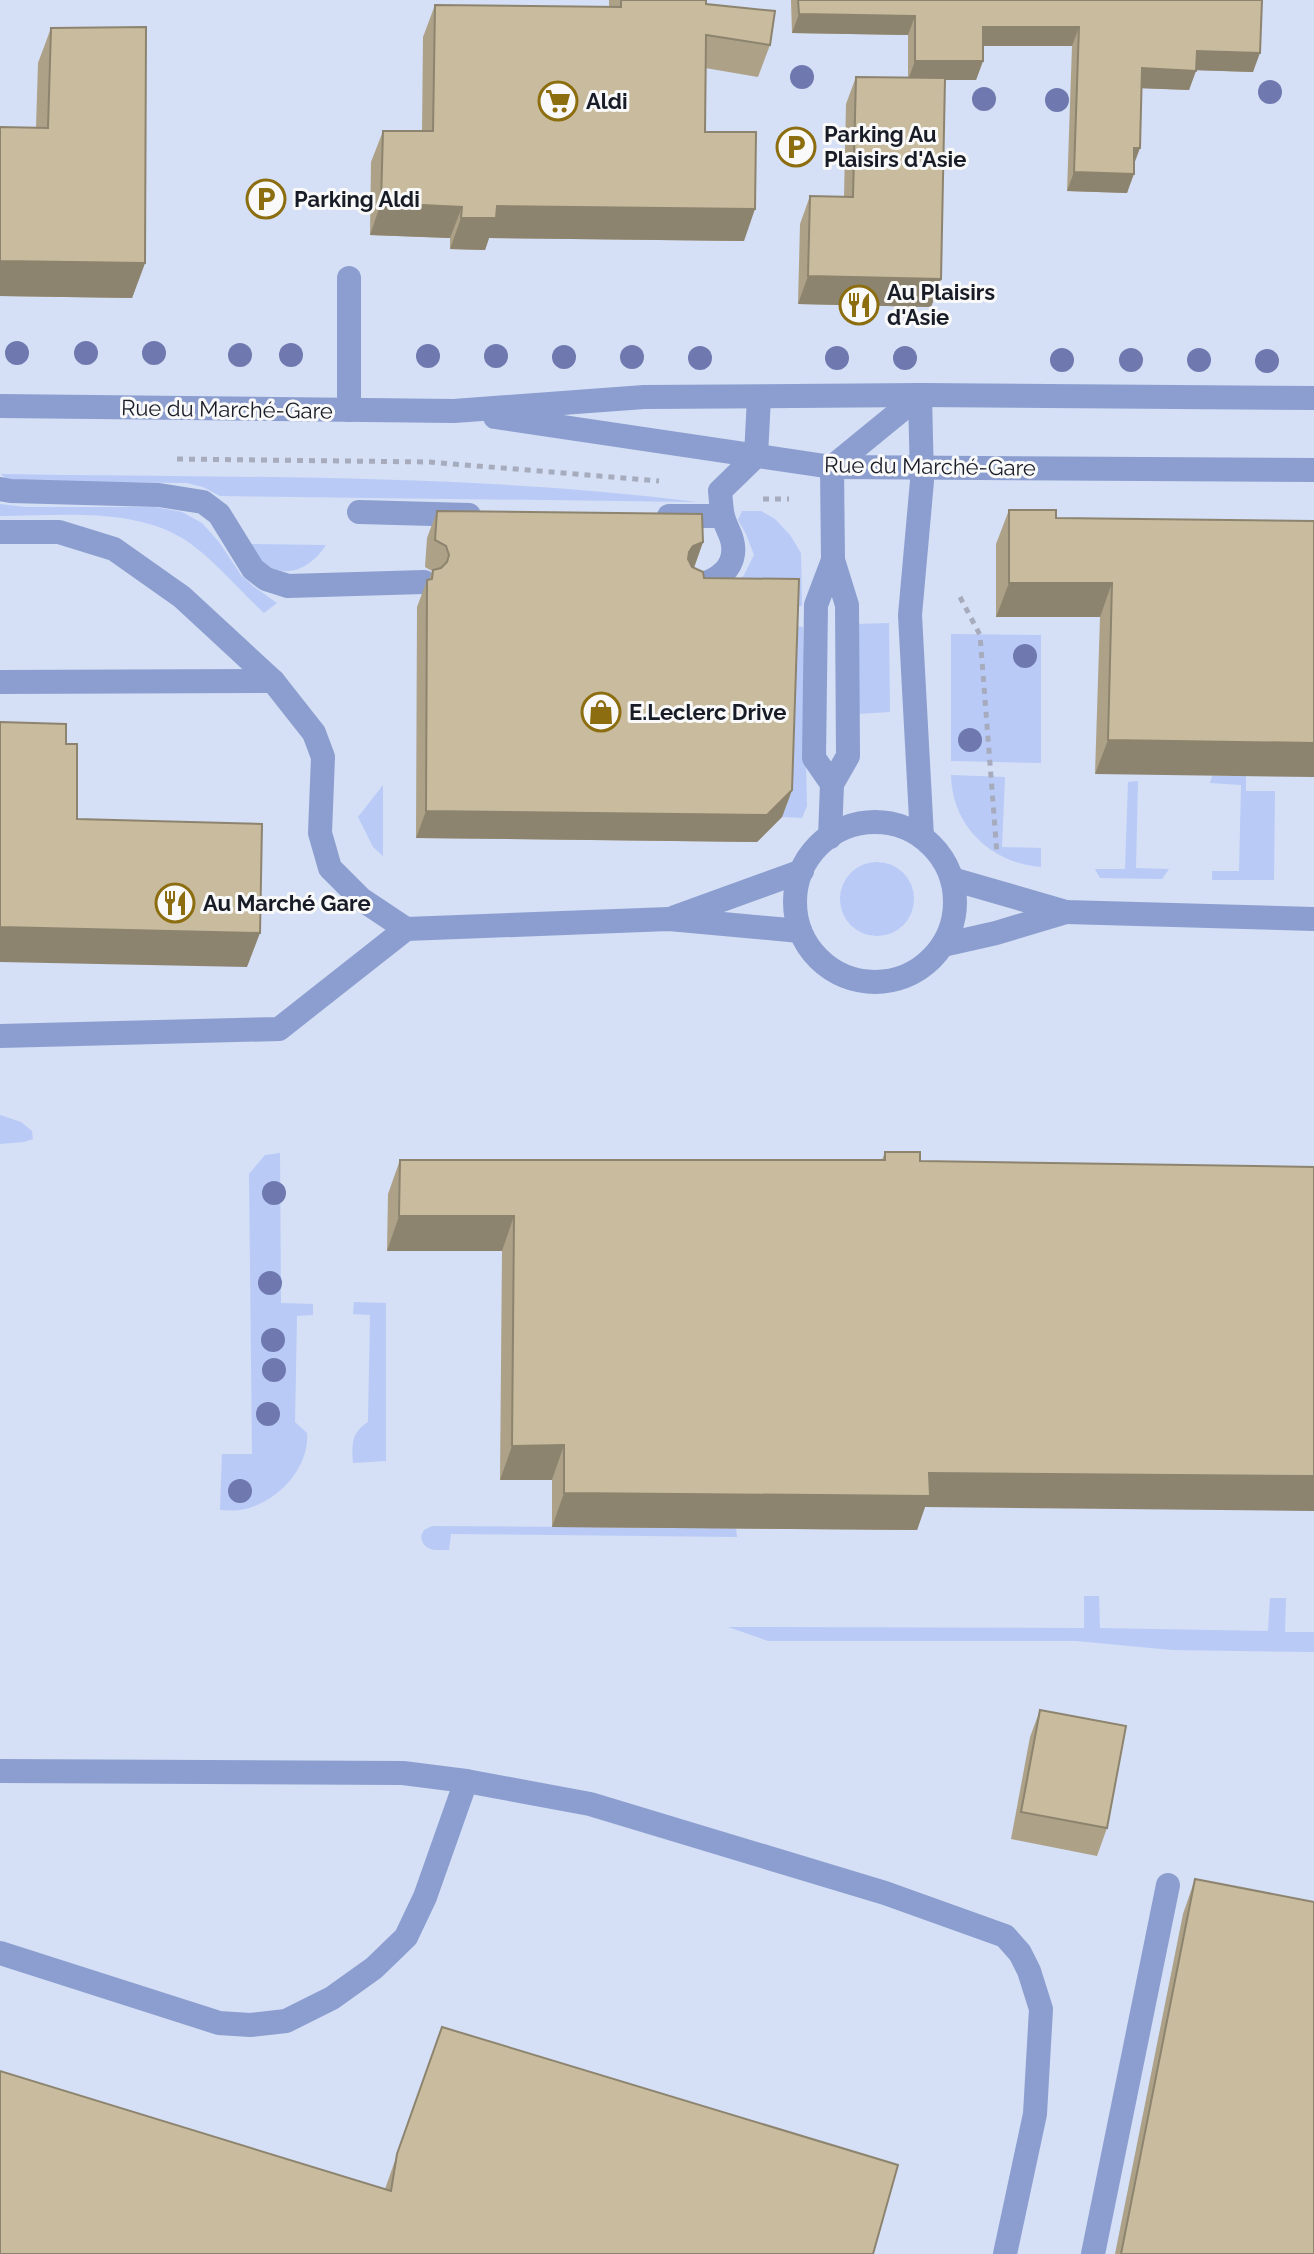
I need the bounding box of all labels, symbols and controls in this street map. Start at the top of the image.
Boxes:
supermarket icon: Aldi [537,80,579,122]
place label: Aldi [586,88,628,114]
place label: Parking Au Plaisirs d'Asie [824,121,966,172]
parking icon: Parking Au Plaisirs d'Asie [775,126,817,168]
parking icon: Parking Aldi [245,178,287,220]
place label: Parking Aldi [294,186,420,212]
place label: Au Plaisirs d'Asie [887,279,995,330]
restaurant icon: Au Plaisirs d'Asie [838,284,880,326]
street label: Rue du Marché-Gare [121,394,333,424]
street label: Rue du Marché-Gare [824,451,1036,481]
shop icon: E.Leclerc Drive [580,691,622,733]
place label: E.Leclerc Drive [629,699,786,725]
restaurant icon: Au Marché Gare [154,882,196,924]
place label: Au Marché Gare [203,890,371,916]

